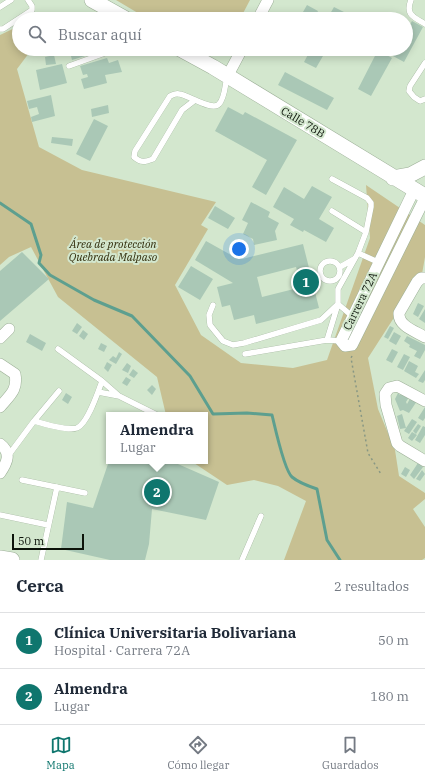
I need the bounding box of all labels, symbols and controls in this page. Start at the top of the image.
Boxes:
search box [12,12,413,56]
icon: search [26,23,48,45]
text: Buscar aquí [58,25,142,44]
street label: Calle 78B [279,103,327,141]
park label: Área de protección Quebrada Malpaso [68,237,158,264]
your location [229,239,249,259]
pin: 1 [293,267,319,297]
street label: Carrera 72A [340,269,380,332]
popup [106,412,208,464]
text: Almendra [120,420,194,439]
text: Lugar [120,439,156,456]
pin: 2 [144,477,170,507]
scale bar [12,532,84,551]
text: 50 m [18,534,44,548]
text: Cerca [16,575,64,597]
text: 2 resultados [334,578,409,595]
text: Clínica Universitaria Bolivariana [54,623,296,642]
text: 1 [25,632,33,649]
text: 50 m [378,632,409,649]
text: Hospital · Carrera 72A [54,642,190,659]
text: Almendra [54,679,128,698]
text: 2 [25,688,33,705]
text: 180 m [370,688,409,705]
text: Lugar [54,698,90,715]
tab: Mapa [46,734,75,772]
tab: Cómo llegar [168,734,229,772]
tab: Guardados [322,734,379,772]

